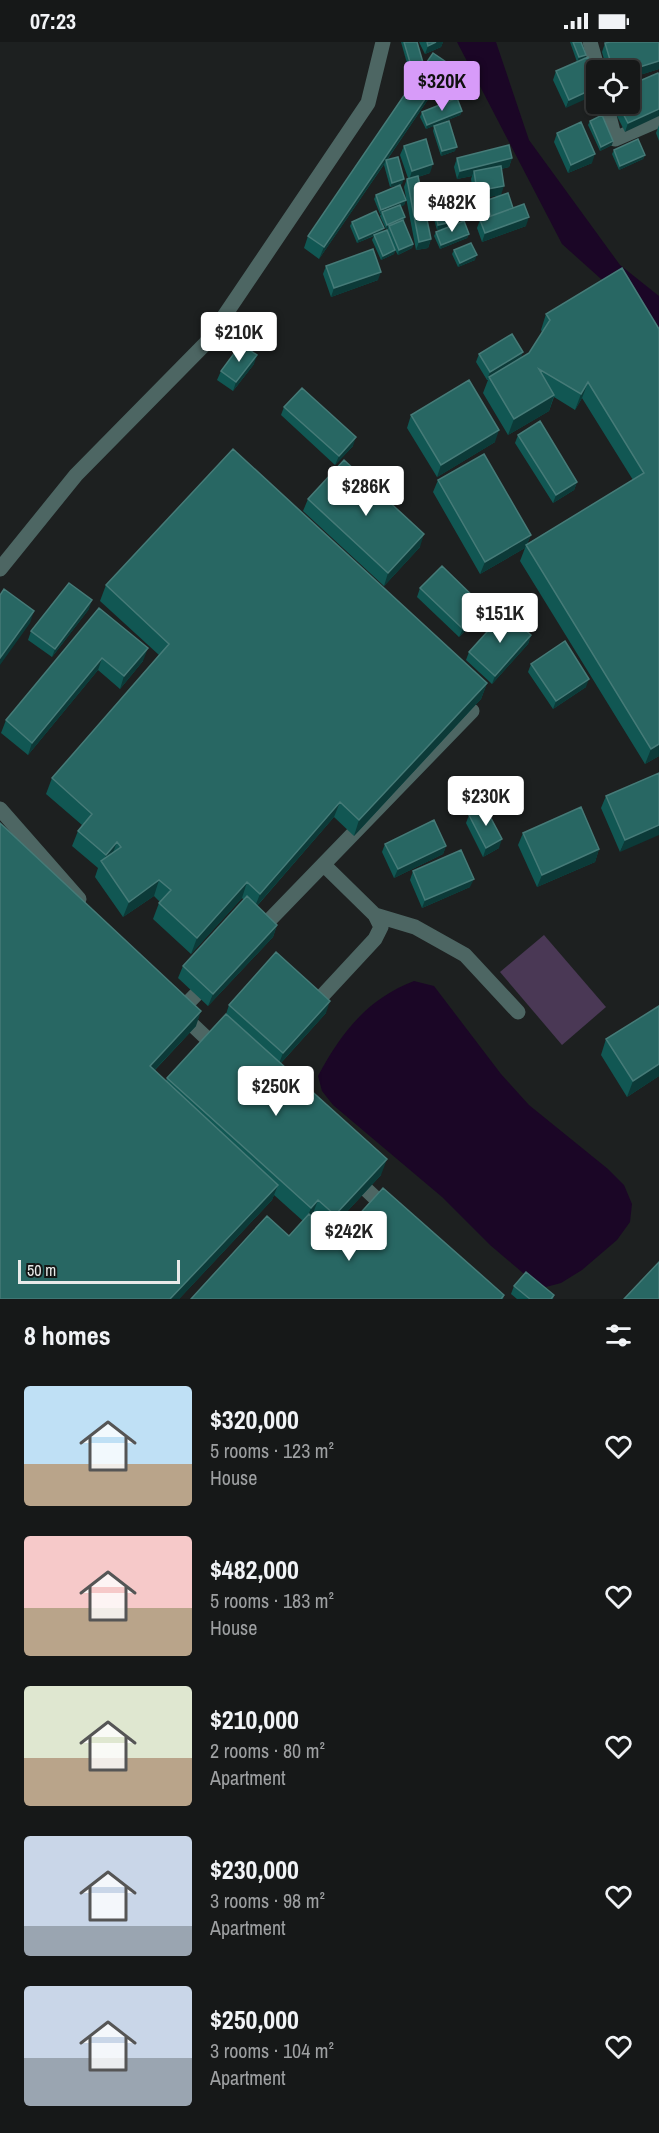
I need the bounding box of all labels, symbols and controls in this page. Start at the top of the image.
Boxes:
text: 07:23 [30,6,76,36]
map controls [586,60,640,114]
button: locate [586,60,640,114]
pin: $320K [400,61,484,112]
text: $320K [418,67,466,94]
pin: $482K [410,182,494,233]
text: $482K [428,188,476,215]
pin: $210K [197,312,281,363]
text: $210K [215,318,263,345]
pin: $286K [324,466,408,517]
text: $286K [342,472,390,499]
pin: $151K [458,593,542,644]
text: $151K [476,599,524,626]
pin: $230K [444,776,528,827]
text: $230K [462,782,510,809]
pin: $250K [234,1066,318,1117]
text: $250K [252,1072,300,1099]
pin: $242K [307,1211,391,1262]
text: $242K [325,1217,373,1244]
scale bar [18,1257,180,1284]
text: 50 m [27,1259,56,1281]
text: 8 homes [24,1318,111,1353]
icon: filters [602,1319,635,1352]
text: $320,000 [210,1402,299,1437]
icon: home [72,1410,144,1482]
icon: heart [602,1430,635,1463]
text: 5 rooms · 123 m² [210,1437,334,1464]
text: House [210,1464,257,1491]
text: $482,000 [210,1552,299,1587]
icon: home [72,1560,144,1632]
icon: heart [602,1580,635,1613]
text: 5 rooms · 183 m² [210,1587,334,1614]
text: House [210,1614,257,1641]
text: $210,000 [210,1702,299,1737]
icon: home [72,1710,144,1782]
icon: heart [602,1730,635,1763]
text: 2 rooms · 80 m² [210,1737,325,1764]
text: Apartment [210,1764,286,1791]
text: $230,000 [210,1852,299,1887]
icon: home [72,1860,144,1932]
icon: heart [602,1880,635,1913]
text: 3 rooms · 98 m² [210,1887,325,1914]
text: Apartment [210,1914,286,1941]
text: $250,000 [210,2002,299,2037]
icon: home [72,2010,144,2082]
icon: heart [602,2030,635,2063]
text: 3 rooms · 104 m² [210,2037,334,2064]
text: Apartment [210,2064,286,2091]

